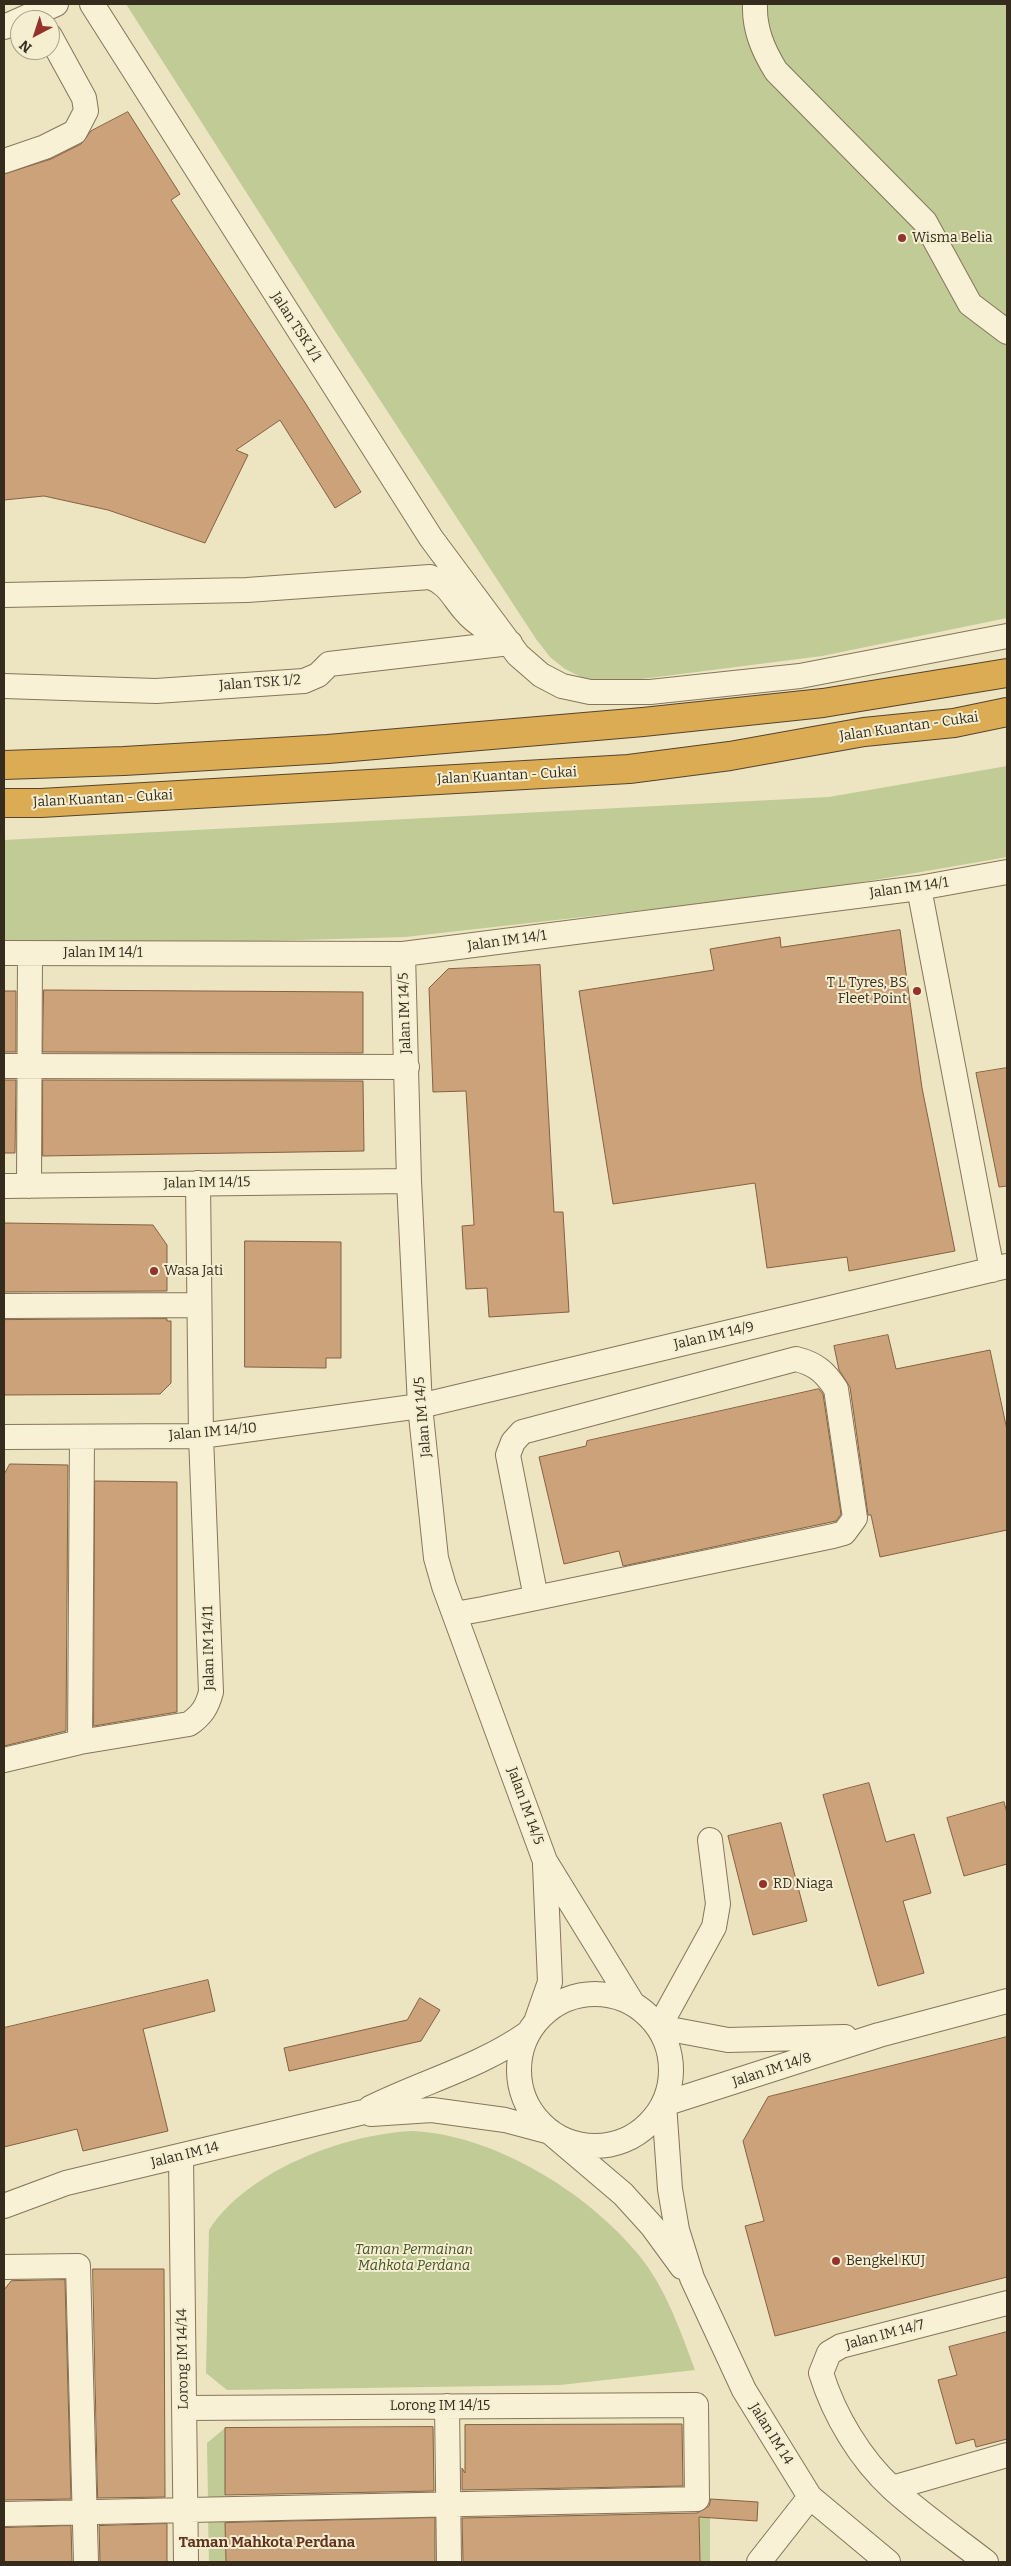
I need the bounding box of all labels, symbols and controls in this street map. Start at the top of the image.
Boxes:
north arrow [10,10,60,60]
text: N [16,36,35,56]
place label: Wisma Belia [912,230,993,246]
marker: Wisma Belia [896,232,908,244]
street label: Jalan TSK 1/1 [267,289,325,365]
street label: Jalan TSK 1/2 [219,672,301,694]
street label: Jalan Kuantan - Cukai [839,709,979,745]
street label: Jalan Kuantan - Cukai [437,764,577,788]
street label: Jalan Kuantan - Cukai [33,787,173,811]
street label: Jalan IM 14/1 [869,874,949,902]
street label: Jalan IM 14/1 [467,927,547,955]
street label: Jalan IM 14/1 [63,945,143,961]
street label: Jalan IM 14/5 [395,972,415,1054]
place label: T L Tyres, BS Fleet Point [827,975,907,1008]
marker: T L Tyres, BS Fleet Point [911,985,923,997]
street label: Jalan IM 14/15 [163,1174,251,1192]
place label: Wasa Jati [164,1263,223,1279]
marker: Wasa Jati [148,1265,160,1277]
street label: Jalan IM 14/9 [672,1319,756,1353]
street label: Jalan IM 14/5 [411,1376,435,1458]
street label: Jalan IM 14/10 [168,1420,258,1444]
street label: Jalan IM 14/11 [200,1605,218,1691]
street label: Jalan IM 14/5 [503,1765,547,1847]
place label: RD Niaga [773,1876,833,1892]
marker: RD Niaga [757,1878,769,1890]
street label: Jalan IM 14/8 [730,2049,814,2091]
street label: Jalan IM 14 [149,2138,221,2172]
park label: Taman Permainan Mahkota Perdana [355,2242,473,2274]
place label: Bengkel KUJ [846,2253,925,2269]
marker: Bengkel KUJ [830,2255,842,2267]
street label: Lorong IM 14/14 [174,2308,192,2410]
street label: Jalan IM 14/7 [844,2316,926,2354]
street label: Lorong IM 14/15 [390,2398,490,2414]
street label: Jalan IM 14 [746,2400,796,2468]
district label: Taman Mahkota Perdana [179,2534,355,2552]

